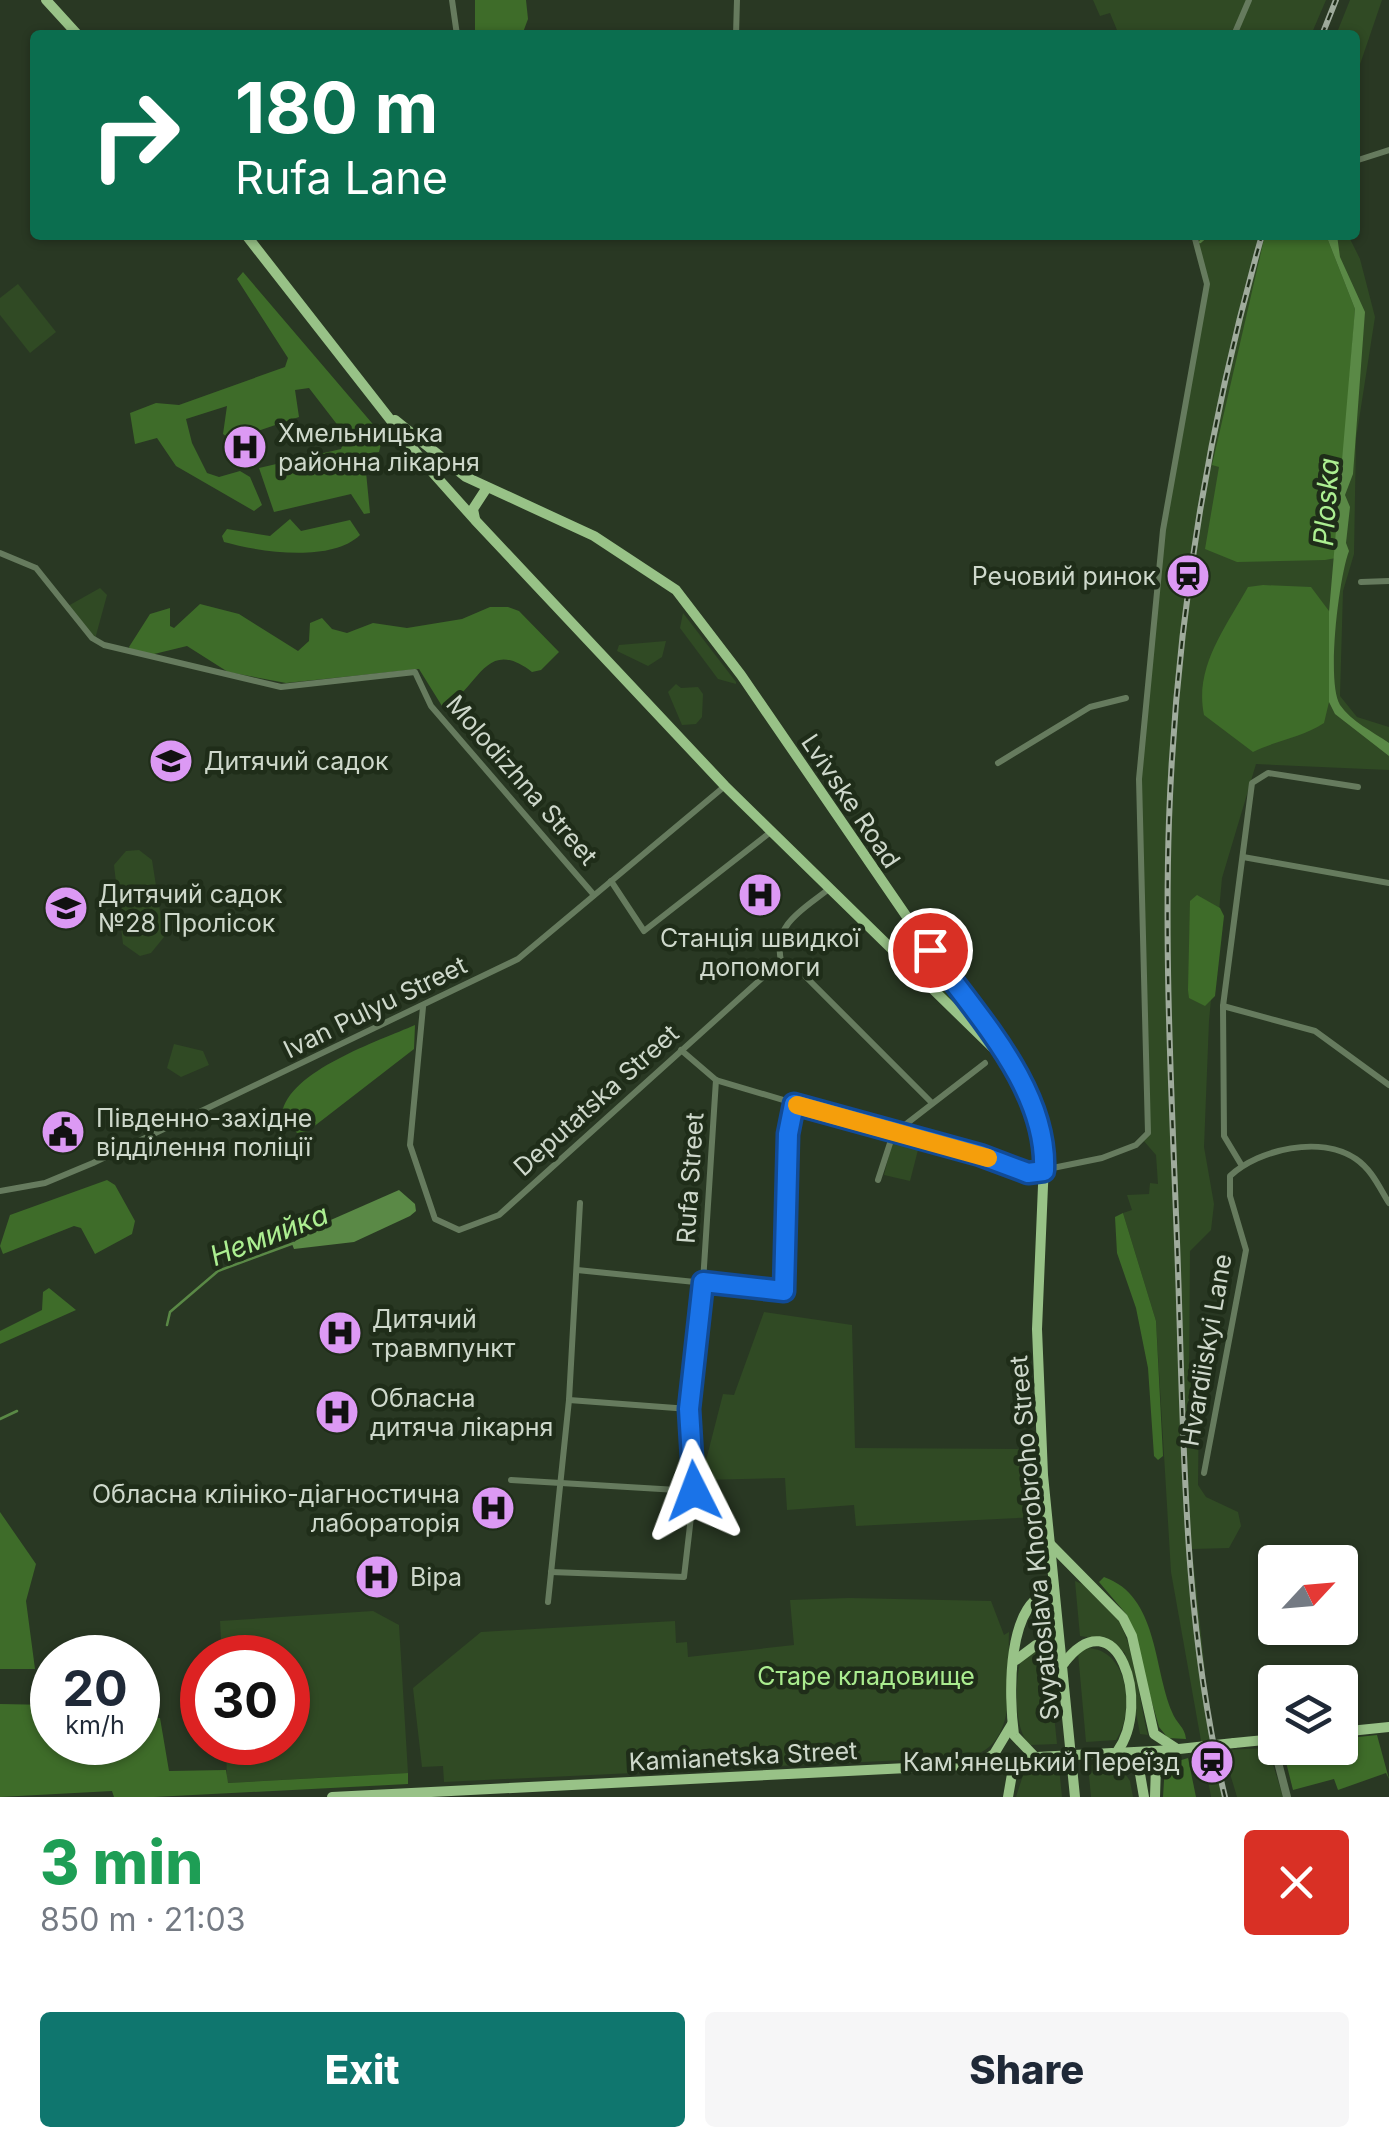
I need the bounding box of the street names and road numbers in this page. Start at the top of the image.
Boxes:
street label: Molodizhna Street [440,689,604,871]
street label: Lvivske Road [795,728,907,874]
street label: Ivan Pulyu Street [279,950,471,1064]
street label: Deputatska Street [507,1018,685,1182]
street label: Rufa Street [670,1111,710,1245]
street label: Hvardiiskyi Lane [1174,1252,1238,1448]
street label: Svyatoslava Khorobroho Street [1003,1354,1065,1722]
street label: Kamianetska Street [628,1735,858,1777]

